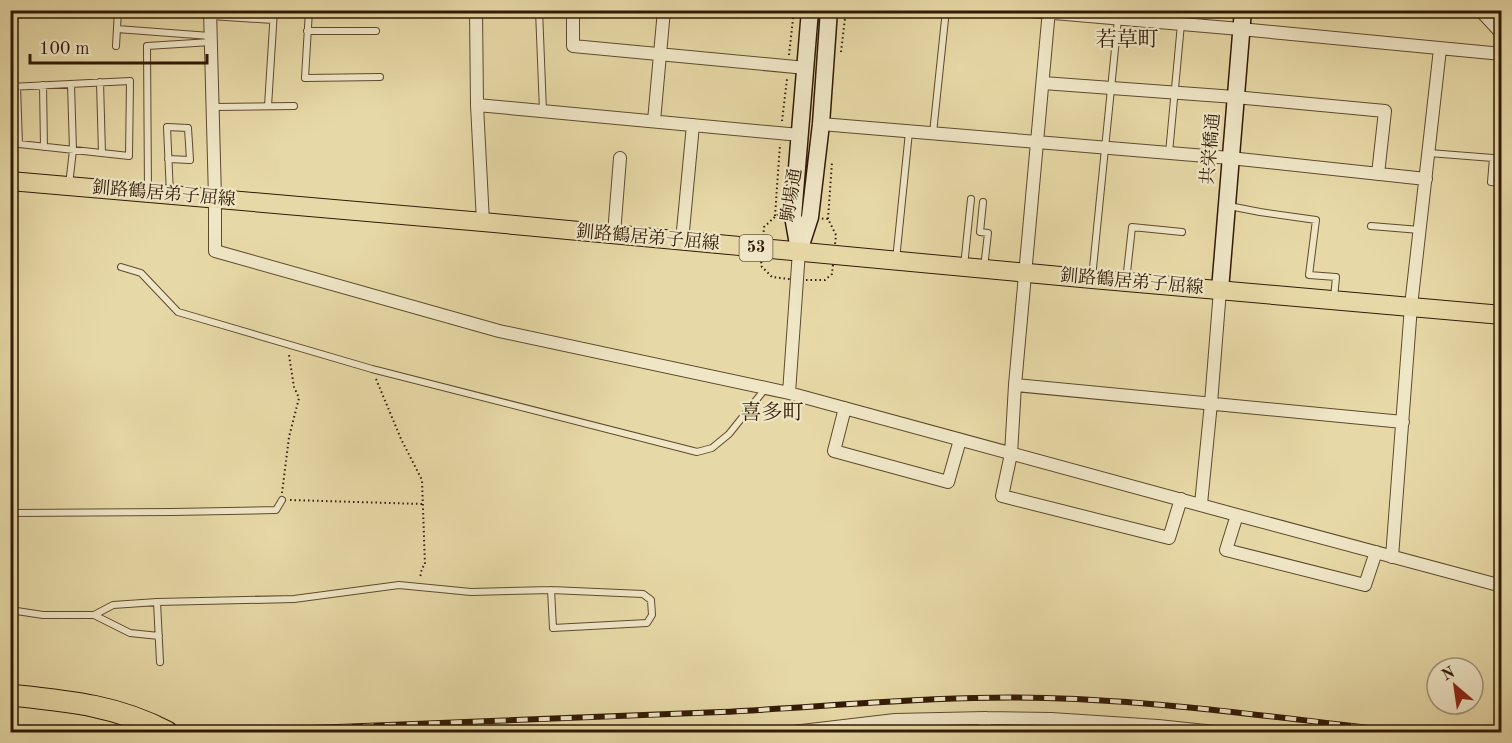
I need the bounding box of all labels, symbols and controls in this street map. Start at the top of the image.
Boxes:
scale bar [30,27,207,65]
district label: 若草町 [1096,28,1159,51]
text: 100 m [39,40,90,58]
street label: 共栄橋通 [1197,112,1223,186]
street label: 駒場通 [777,167,805,223]
street label: 釧路鶴居弟子屈線 [91,177,237,209]
street label: 釧路鶴居弟子屈線 [575,221,721,253]
road number: 53 [740,235,772,261]
street label: 釧路鶴居弟子屈線 [1059,265,1205,297]
district label: 喜多町 [741,401,804,424]
north arrow [1425,656,1485,716]
text: N [1439,664,1459,685]

